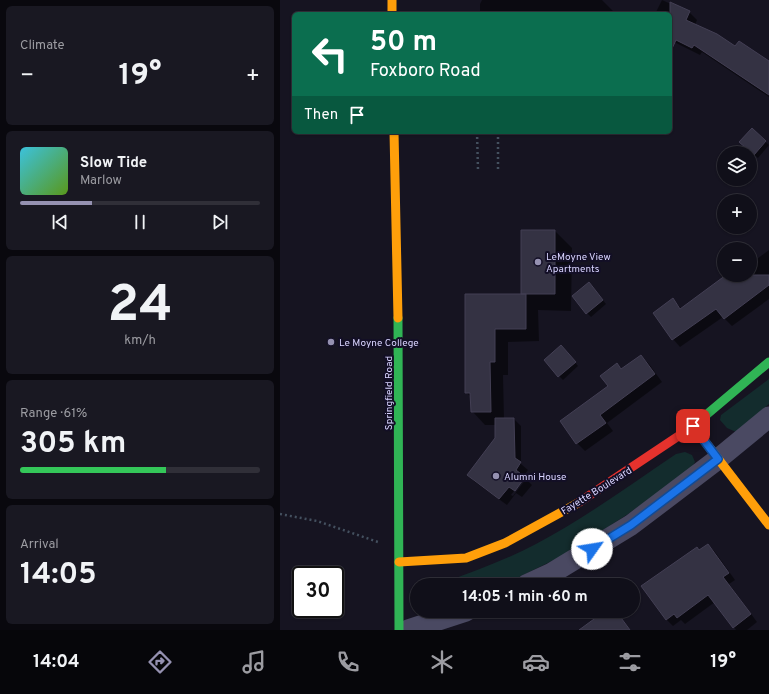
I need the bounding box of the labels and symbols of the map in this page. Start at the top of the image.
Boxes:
place label: LeMoyne View Apartments [546,251,611,276]
marker: LeMoyne View Apartments [533,257,543,267]
marker: Le Moyne College [326,337,336,347]
place label: Le Moyne College [339,337,419,350]
street label: Springfield Road [383,356,396,430]
pin [676,409,710,443]
street label: Fayette Boulevard [559,464,635,518]
marker: Alumni House [491,471,501,481]
place label: Alumni House [504,471,566,484]
position arrow [571,528,613,570]
speed limit sign: 30 [292,566,344,618]

